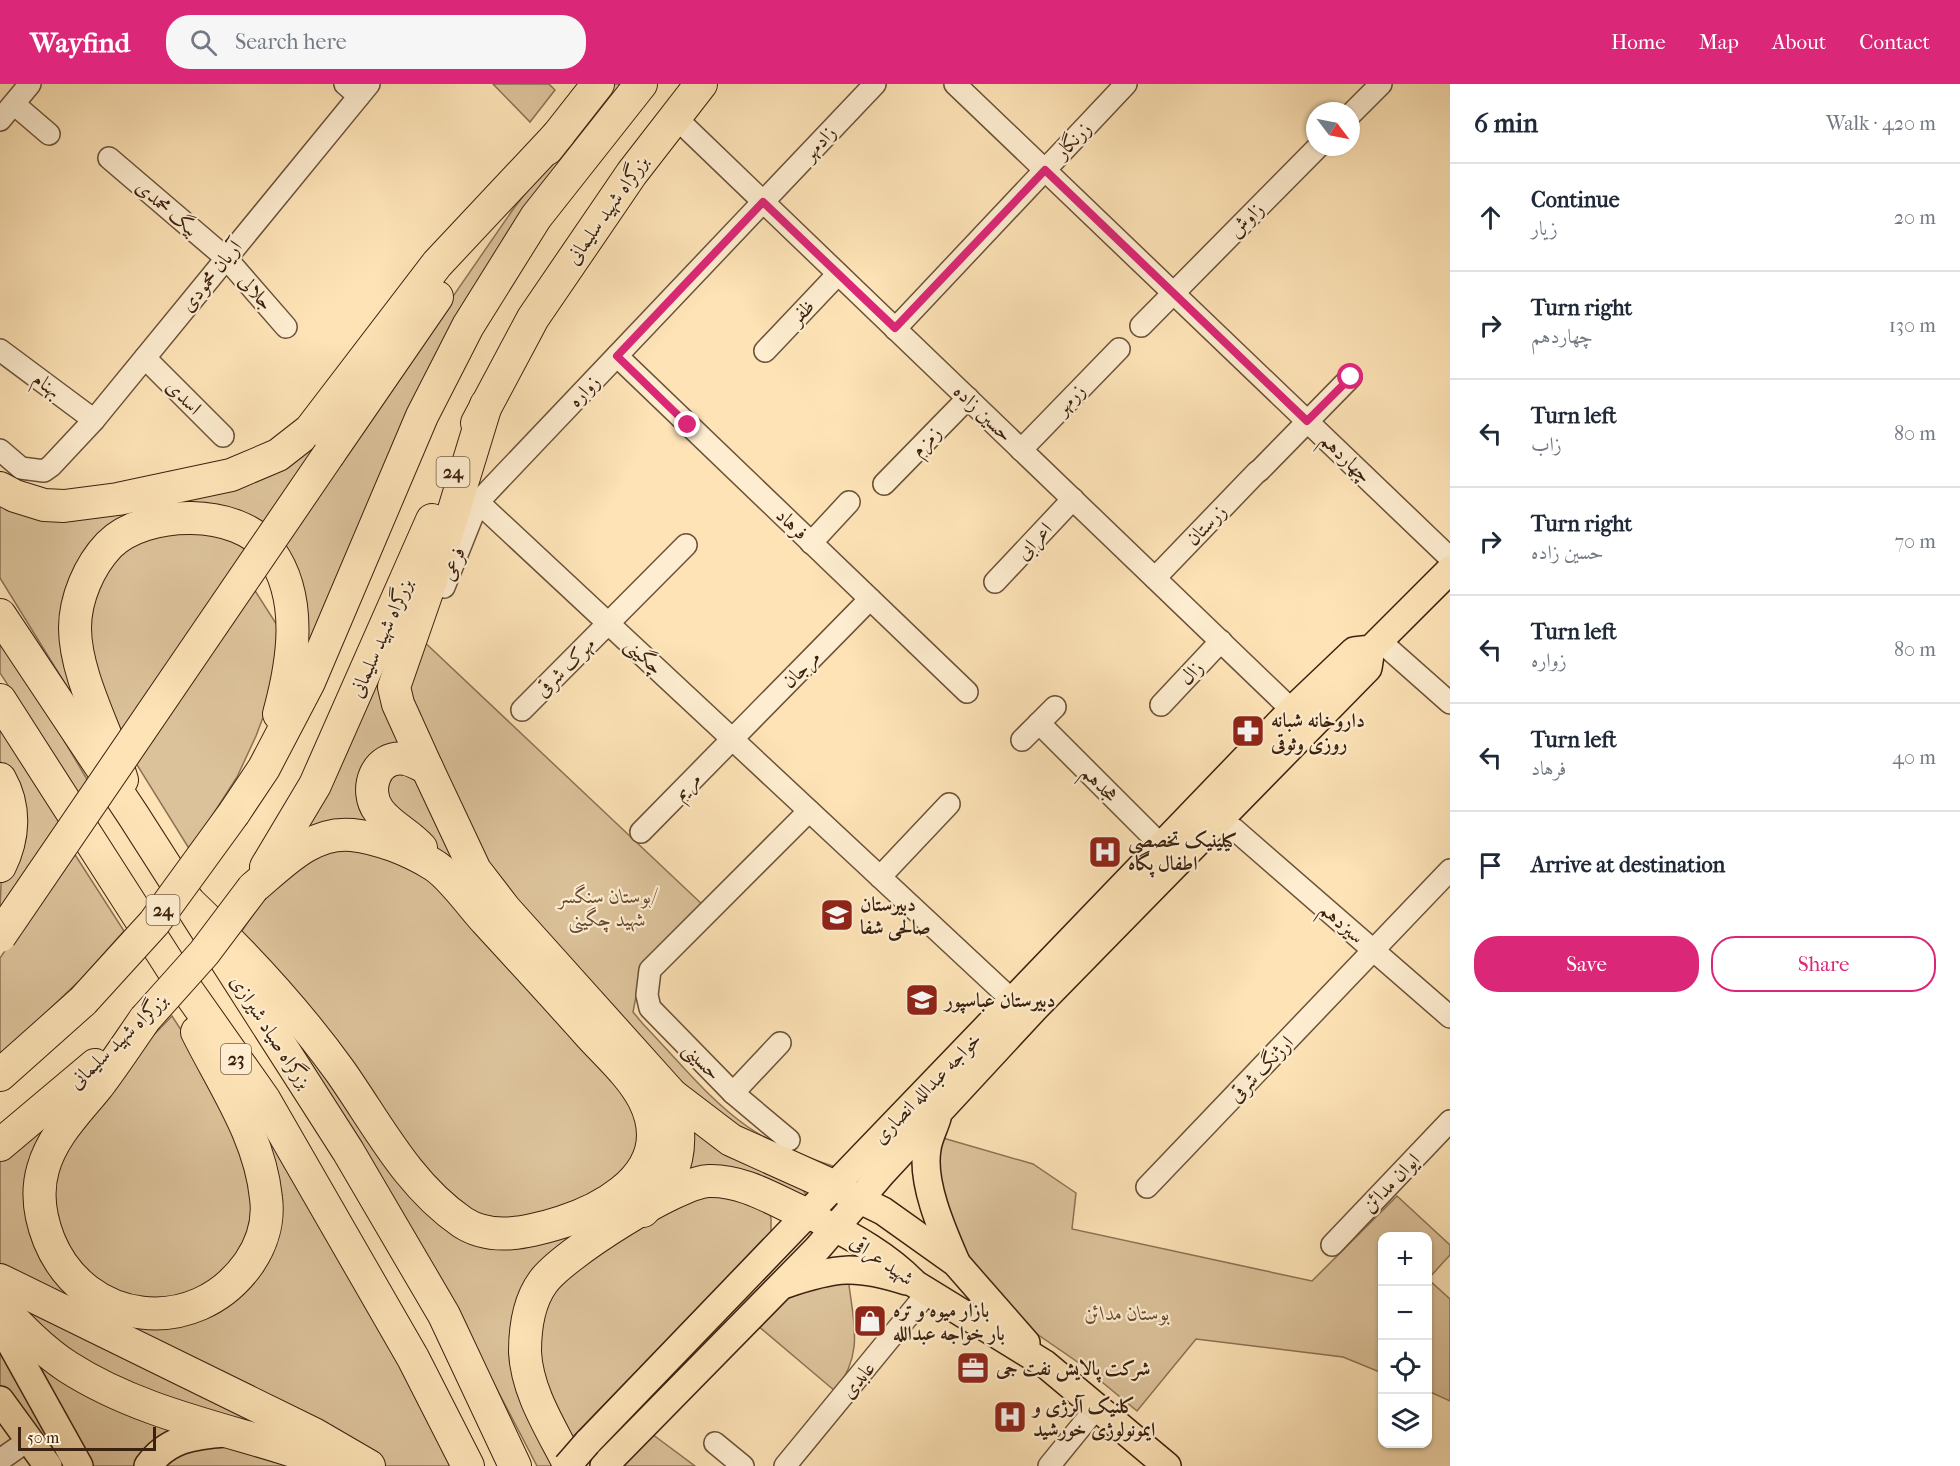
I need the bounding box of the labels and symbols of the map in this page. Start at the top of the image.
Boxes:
north arrow [1306,102,1360,156]
street label: زرنگار [1047,115,1096,165]
street label: زادمهر [796,121,841,167]
street label: بزرگراه شهید سلیمانی [559,149,654,270]
street label: بیگ محمدی [131,173,204,241]
street label: زاوش [1224,198,1268,242]
street label: آریان محمودی [175,233,249,317]
street label: جلالی [234,269,278,315]
street label: ظفر [783,295,820,331]
route start [1337,363,1363,389]
street label: بهنام [25,367,66,408]
street label: زواره [563,370,605,412]
street label: اسدی [162,375,206,419]
street label: حسین زاده [949,379,1017,447]
street label: زرمهر [1049,379,1091,421]
route end [674,411,700,437]
street label: زمزم [906,421,950,465]
street label: چهاردهم [1311,428,1376,493]
road number: 24 [436,457,470,487]
street label: زرستان [1181,500,1231,550]
street label: فرهاد [771,503,813,545]
street label: اعرابی [1011,518,1059,566]
street label: فرعی [436,544,471,585]
street label: بزرگراه شهید سلیمانی [343,574,419,701]
street label: چگینی [618,631,669,681]
street label: مهرک شرقی [530,632,601,703]
street label: مرجان [777,645,826,694]
street label: زال [1174,656,1208,690]
place label: داروخانه شبانه روزی وثوقی [1270,709,1365,756]
pharmacy icon: داروخانه شبانه روزی وثوقی [1230,713,1266,749]
street label: هجدهم [1072,761,1123,812]
street label: مریم [668,767,710,809]
place label: کیلینیک تخصصی اطفال پگاه [1128,829,1237,878]
hospital icon: کیلینیک تخصصی اطفال پگاه [1087,834,1123,870]
park label: بوستان سنگسر/ شهید چگینی [557,883,659,934]
place label: دبیرستان صالحی شفا [860,893,931,941]
road number: 24 [146,895,180,925]
school or university icon: دبیرستان صالحی شفا [819,897,855,933]
street label: سیزدهم [1311,898,1369,954]
street label: بزرگراه صیاد شیرازی [225,970,318,1094]
school or university icon: دبیرستان عباسپور [904,982,940,1018]
street label: بزرگراه شهید سلیمانی [63,987,173,1094]
place label: دبیرستان عباسپور [943,989,1055,1014]
street label: خواجه عبدالله انصاری [868,1028,987,1149]
street label: ارژنگ شرقی [1222,1030,1300,1108]
street label: حسینی [676,1037,726,1087]
road number: 23 [221,1044,251,1074]
street label: ایوان مدائن [1357,1149,1425,1218]
street label: شهید عراقی [845,1230,918,1292]
place label: بازار میوه و تره بار خواجه عبدالله [893,1299,1005,1346]
park label: بوستان مدائن [1084,1302,1170,1326]
shop icon: بازار میوه و تره بار خواجه عبدالله [852,1303,888,1339]
office icon: شرکت پالایش نفت جی [955,1350,991,1386]
street label: عابدی [836,1357,880,1403]
place label: شرکت پالایش نفت جی [995,1357,1151,1383]
place label: کلنیک آلرژی و ایمونولوژی خورشید [1031,1394,1155,1442]
hospital icon: کلنیک آلرژی و ایمونولوژی خورشید [992,1399,1028,1435]
scale bar [18,1424,156,1452]

